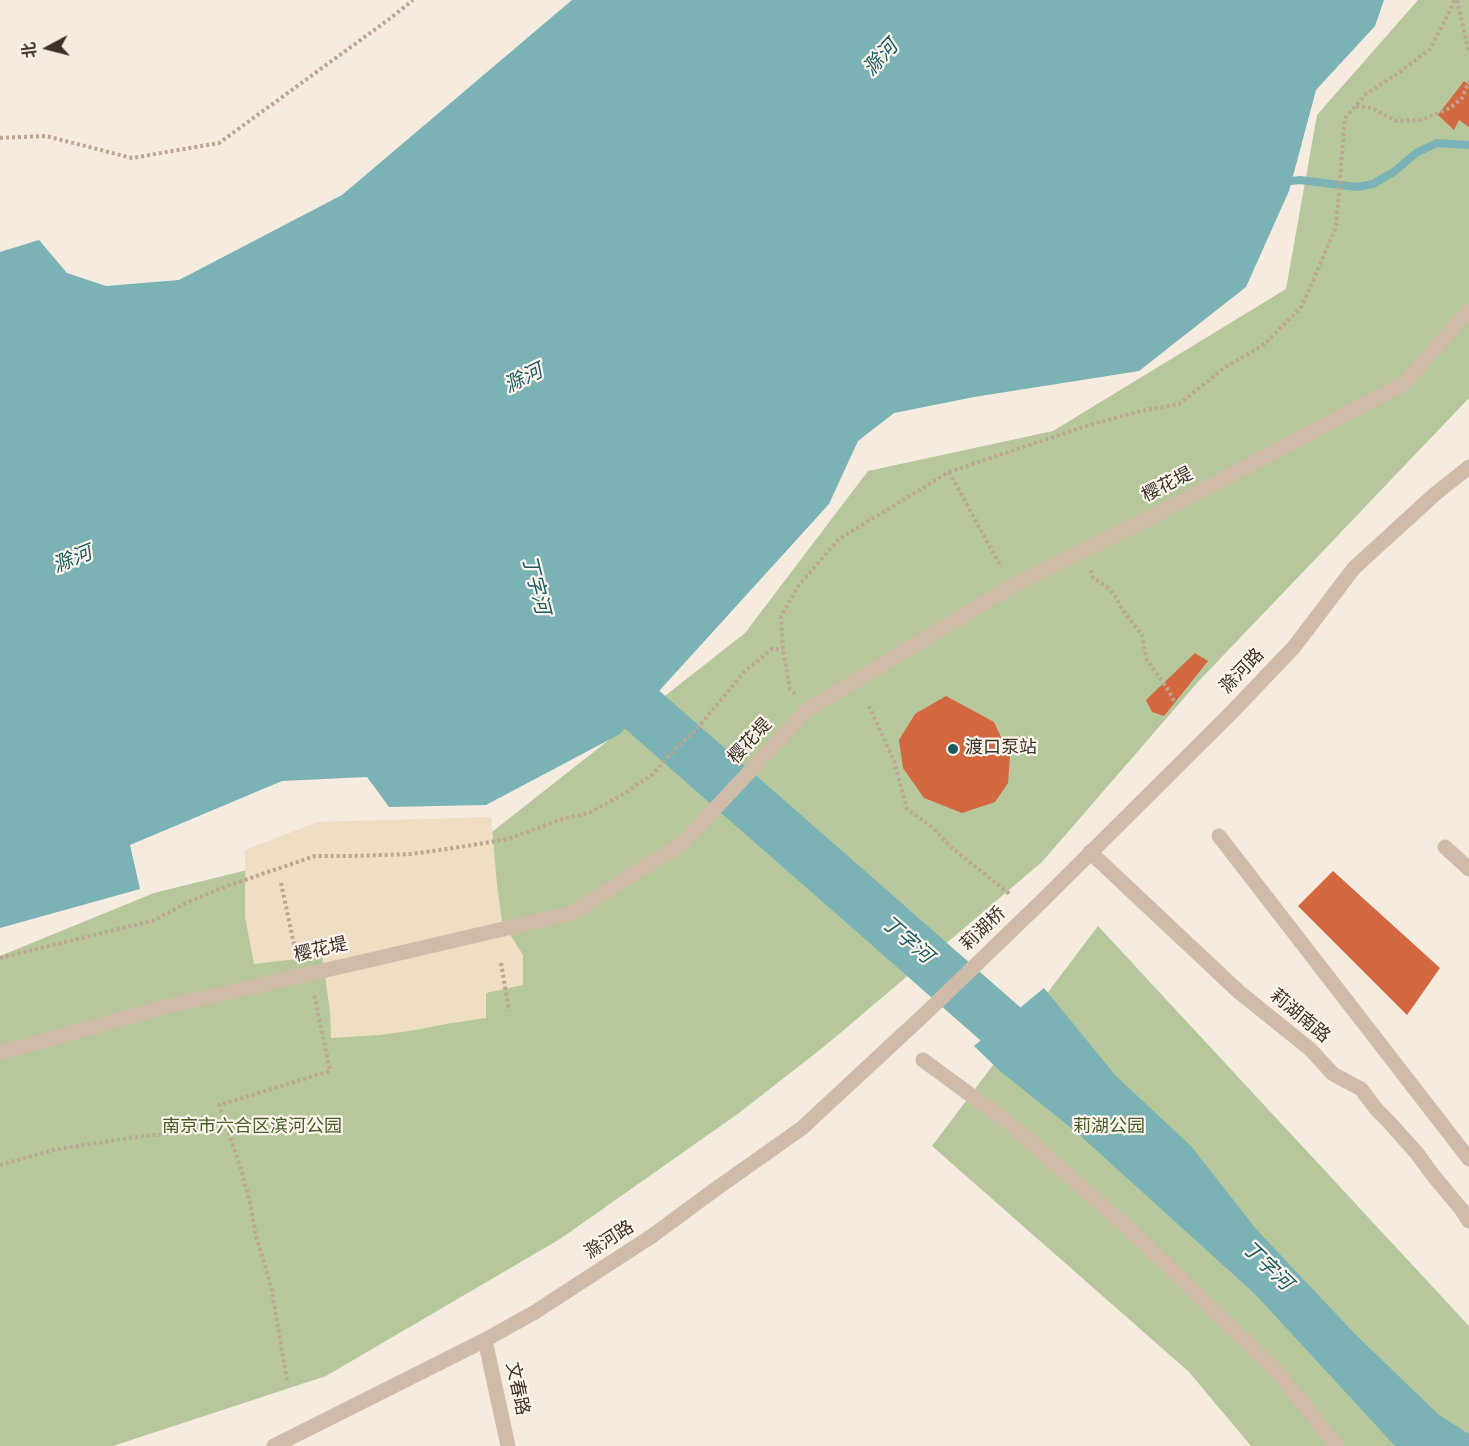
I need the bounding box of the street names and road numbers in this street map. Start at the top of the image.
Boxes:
street label: 樱花堤 [1139,464,1197,508]
street label: 滁河路 [1216,645,1270,699]
street label: 樱花堤 [725,715,777,769]
street label: 莉湖桥 [957,903,1011,957]
street label: 樱花堤 [292,934,350,968]
street label: 莉湖南路 [1264,986,1334,1048]
street label: 滁河路 [581,1217,639,1265]
street label: 文春路 [500,1360,532,1418]

